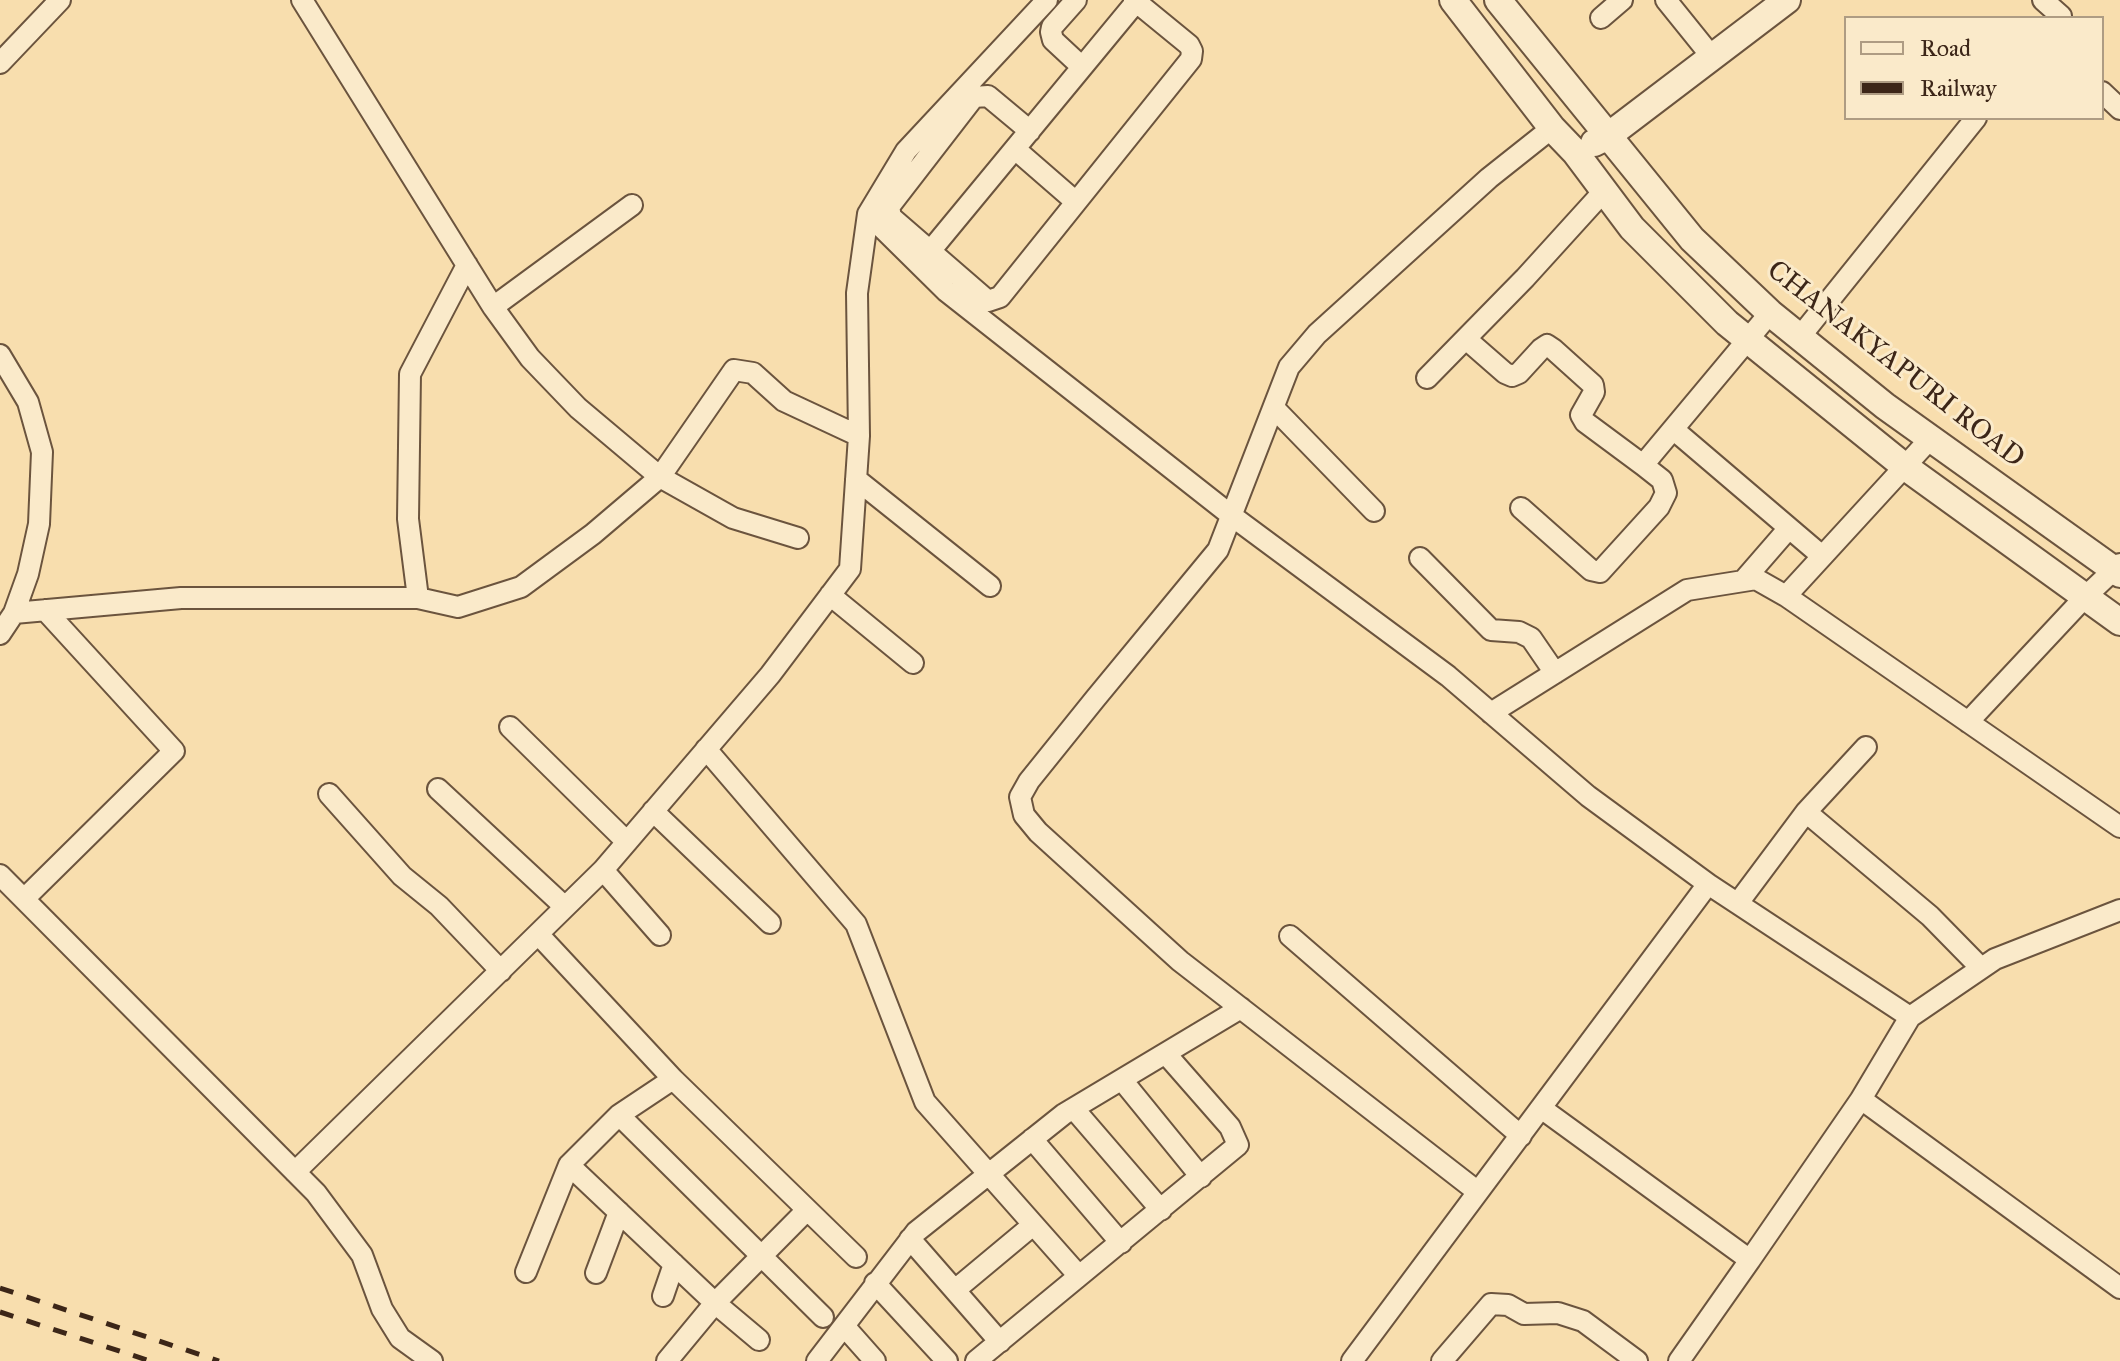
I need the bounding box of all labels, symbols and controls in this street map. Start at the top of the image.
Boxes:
legend [1844,16,2104,120]
text: Road [1920,33,1971,63]
text: Railway [1920,73,1997,103]
street label: CHANAKYAPURI ROAD [1760,254,2030,476]

